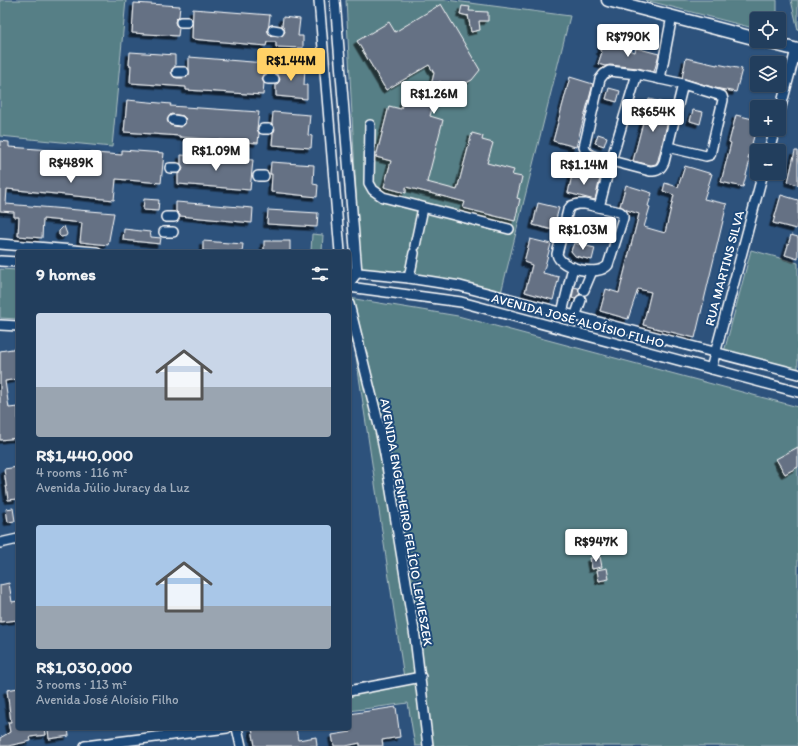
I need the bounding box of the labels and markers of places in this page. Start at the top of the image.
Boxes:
pin: R$790K [595,24,661,58]
pin: R$1.44M [254,48,328,82]
pin: R$1.26M [397,81,471,115]
pin: R$654K [620,99,686,133]
pin: R$1.09M [179,138,253,172]
pin: R$489K [38,150,104,184]
pin: R$1.14M [547,152,621,186]
pin: R$1.03M [546,217,620,251]
pin: R$947K [563,529,629,563]

